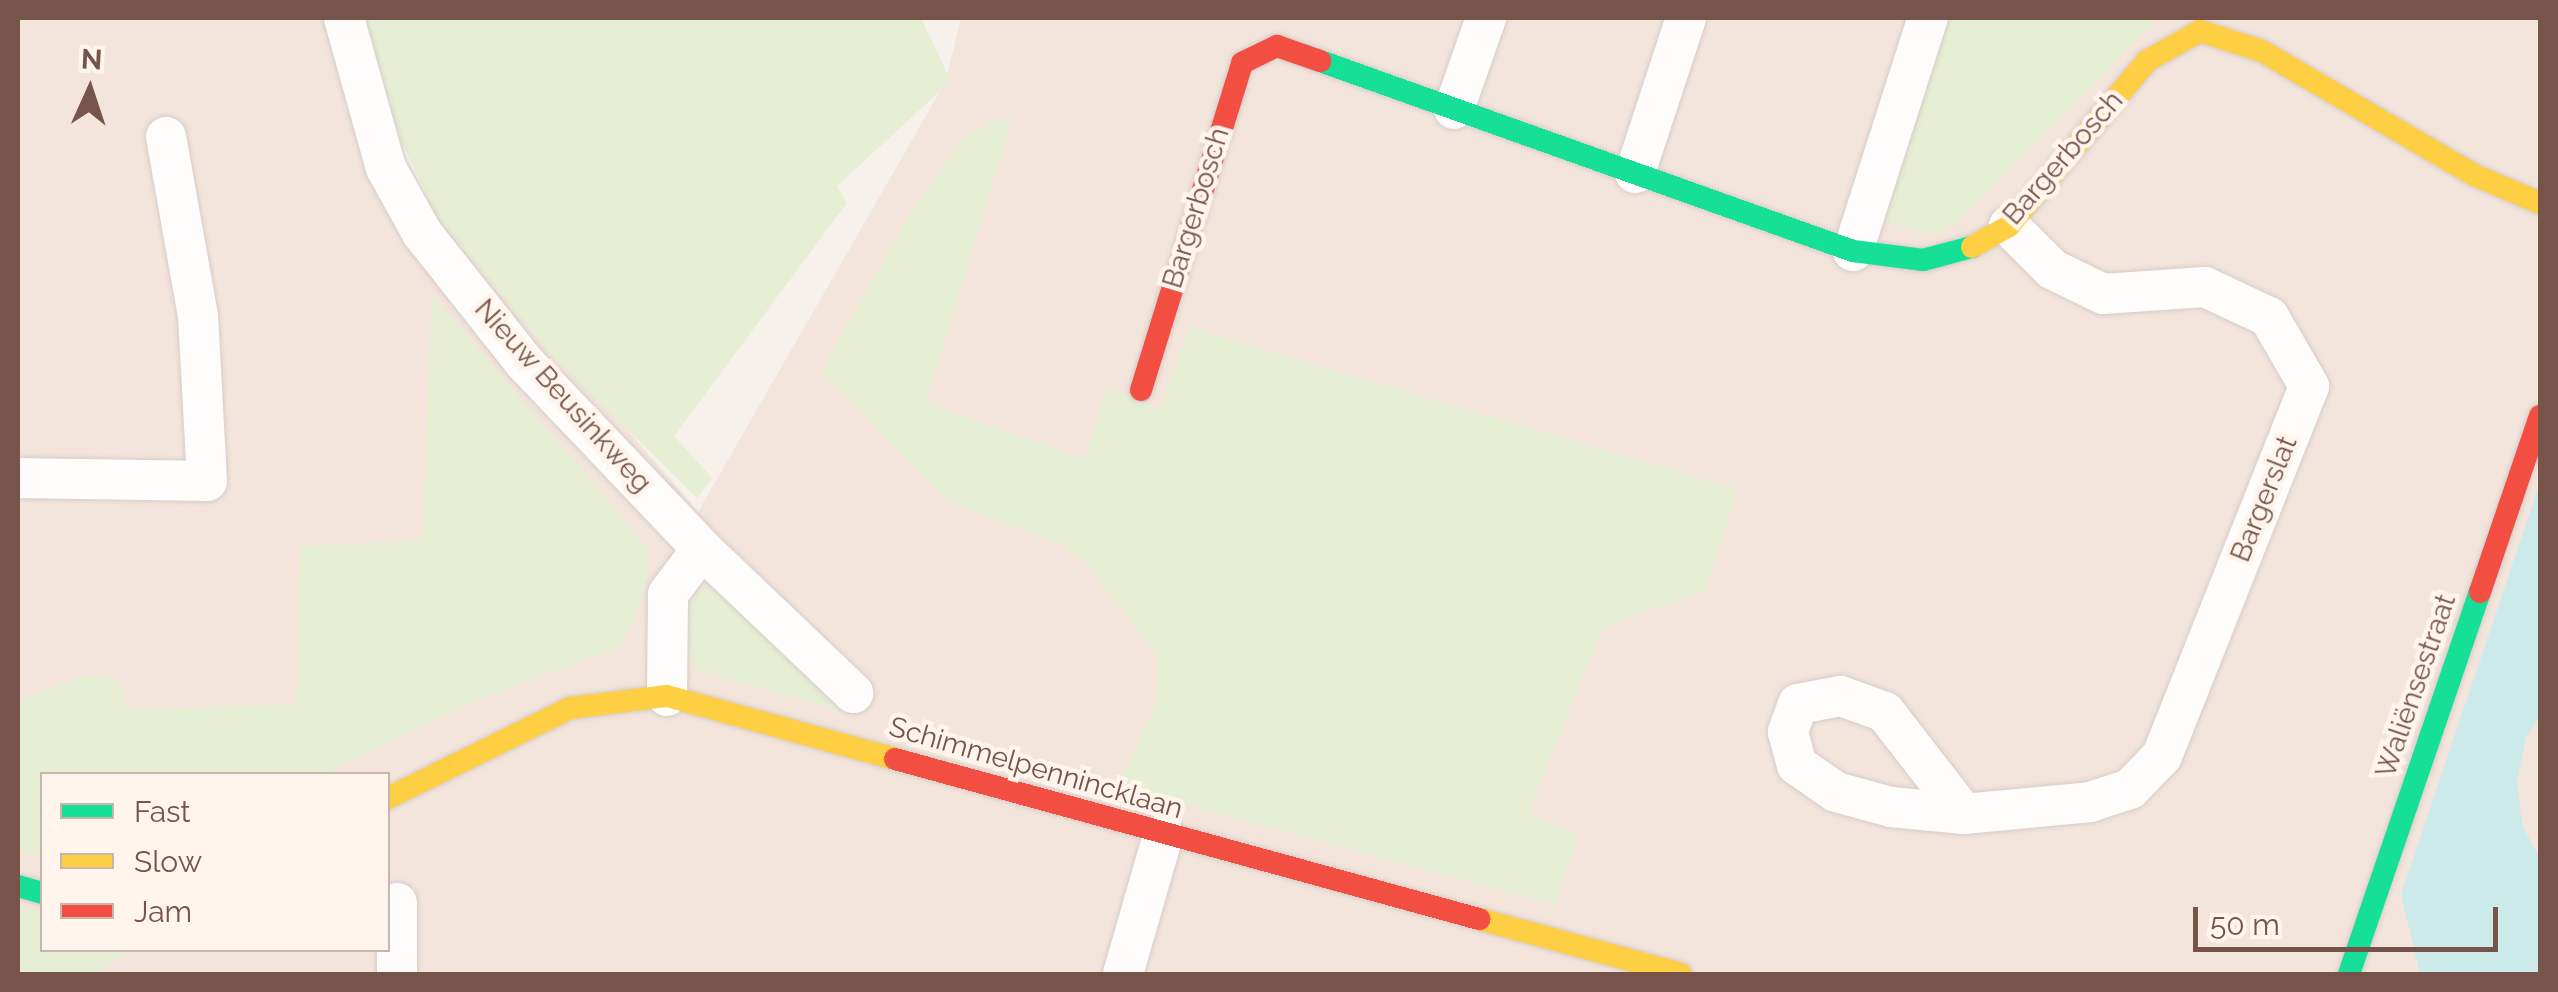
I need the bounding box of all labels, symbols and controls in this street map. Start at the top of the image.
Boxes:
north arrow [40,40,140,140]
text: N [80,43,103,77]
street label: Bargerbosch [1996,84,2130,232]
street label: Bargerbosch [1156,124,1236,292]
street label: Nieuw Beusinkweg [467,292,659,500]
street label: Bargerslat [2224,431,2304,567]
street label: Waliënsestraat [2369,590,2463,782]
street label: Schimmelpennincklaan [885,710,1187,826]
legend [40,772,390,952]
text: Fast [134,794,191,829]
text: Slow [134,844,202,879]
scale bar [2198,887,2503,949]
text: Jam [134,894,192,929]
text: 50 m [2210,907,2280,942]

